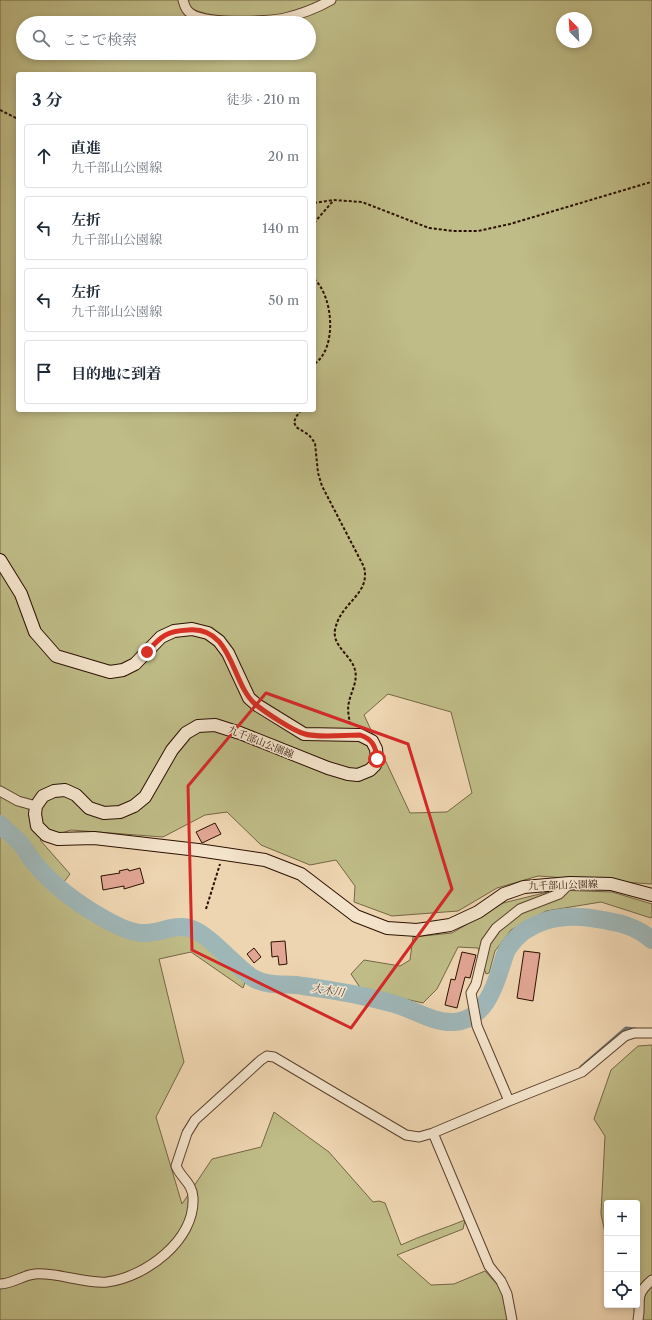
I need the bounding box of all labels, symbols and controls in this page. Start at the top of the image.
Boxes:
north arrow [556,12,592,48]
search box [16,16,316,60]
icon: search [30,27,52,49]
text: ここで検索 [62,30,137,49]
text: 3 分 [32,90,63,110]
text: 徒歩 · 210 m [227,91,300,107]
text: 直進 [71,138,101,157]
icon: ahead [33,145,55,167]
text: 20 m [268,148,299,164]
text: 九千部山公園線 [71,159,162,175]
text: 左折 [71,210,101,229]
icon: left [33,217,55,239]
text: 140 m [262,220,299,236]
text: 九千部山公園線 [71,231,162,247]
text: 左折 [71,282,101,301]
icon: left [33,289,55,311]
text: 50 m [268,292,299,308]
text: 九千部山公園線 [71,303,162,319]
icon: arrive [33,361,55,383]
text: 目的地に到着 [71,364,161,383]
route end [138,643,156,661]
street label: 九千部山公園線 [226,723,296,761]
route start [368,750,386,768]
street label: 九千部山公園線 [528,877,598,893]
water label: 大木川 [311,981,346,1000]
map controls [604,1200,640,1308]
button: + [604,1200,640,1236]
button: − [604,1236,640,1272]
button: locate [604,1272,640,1308]

